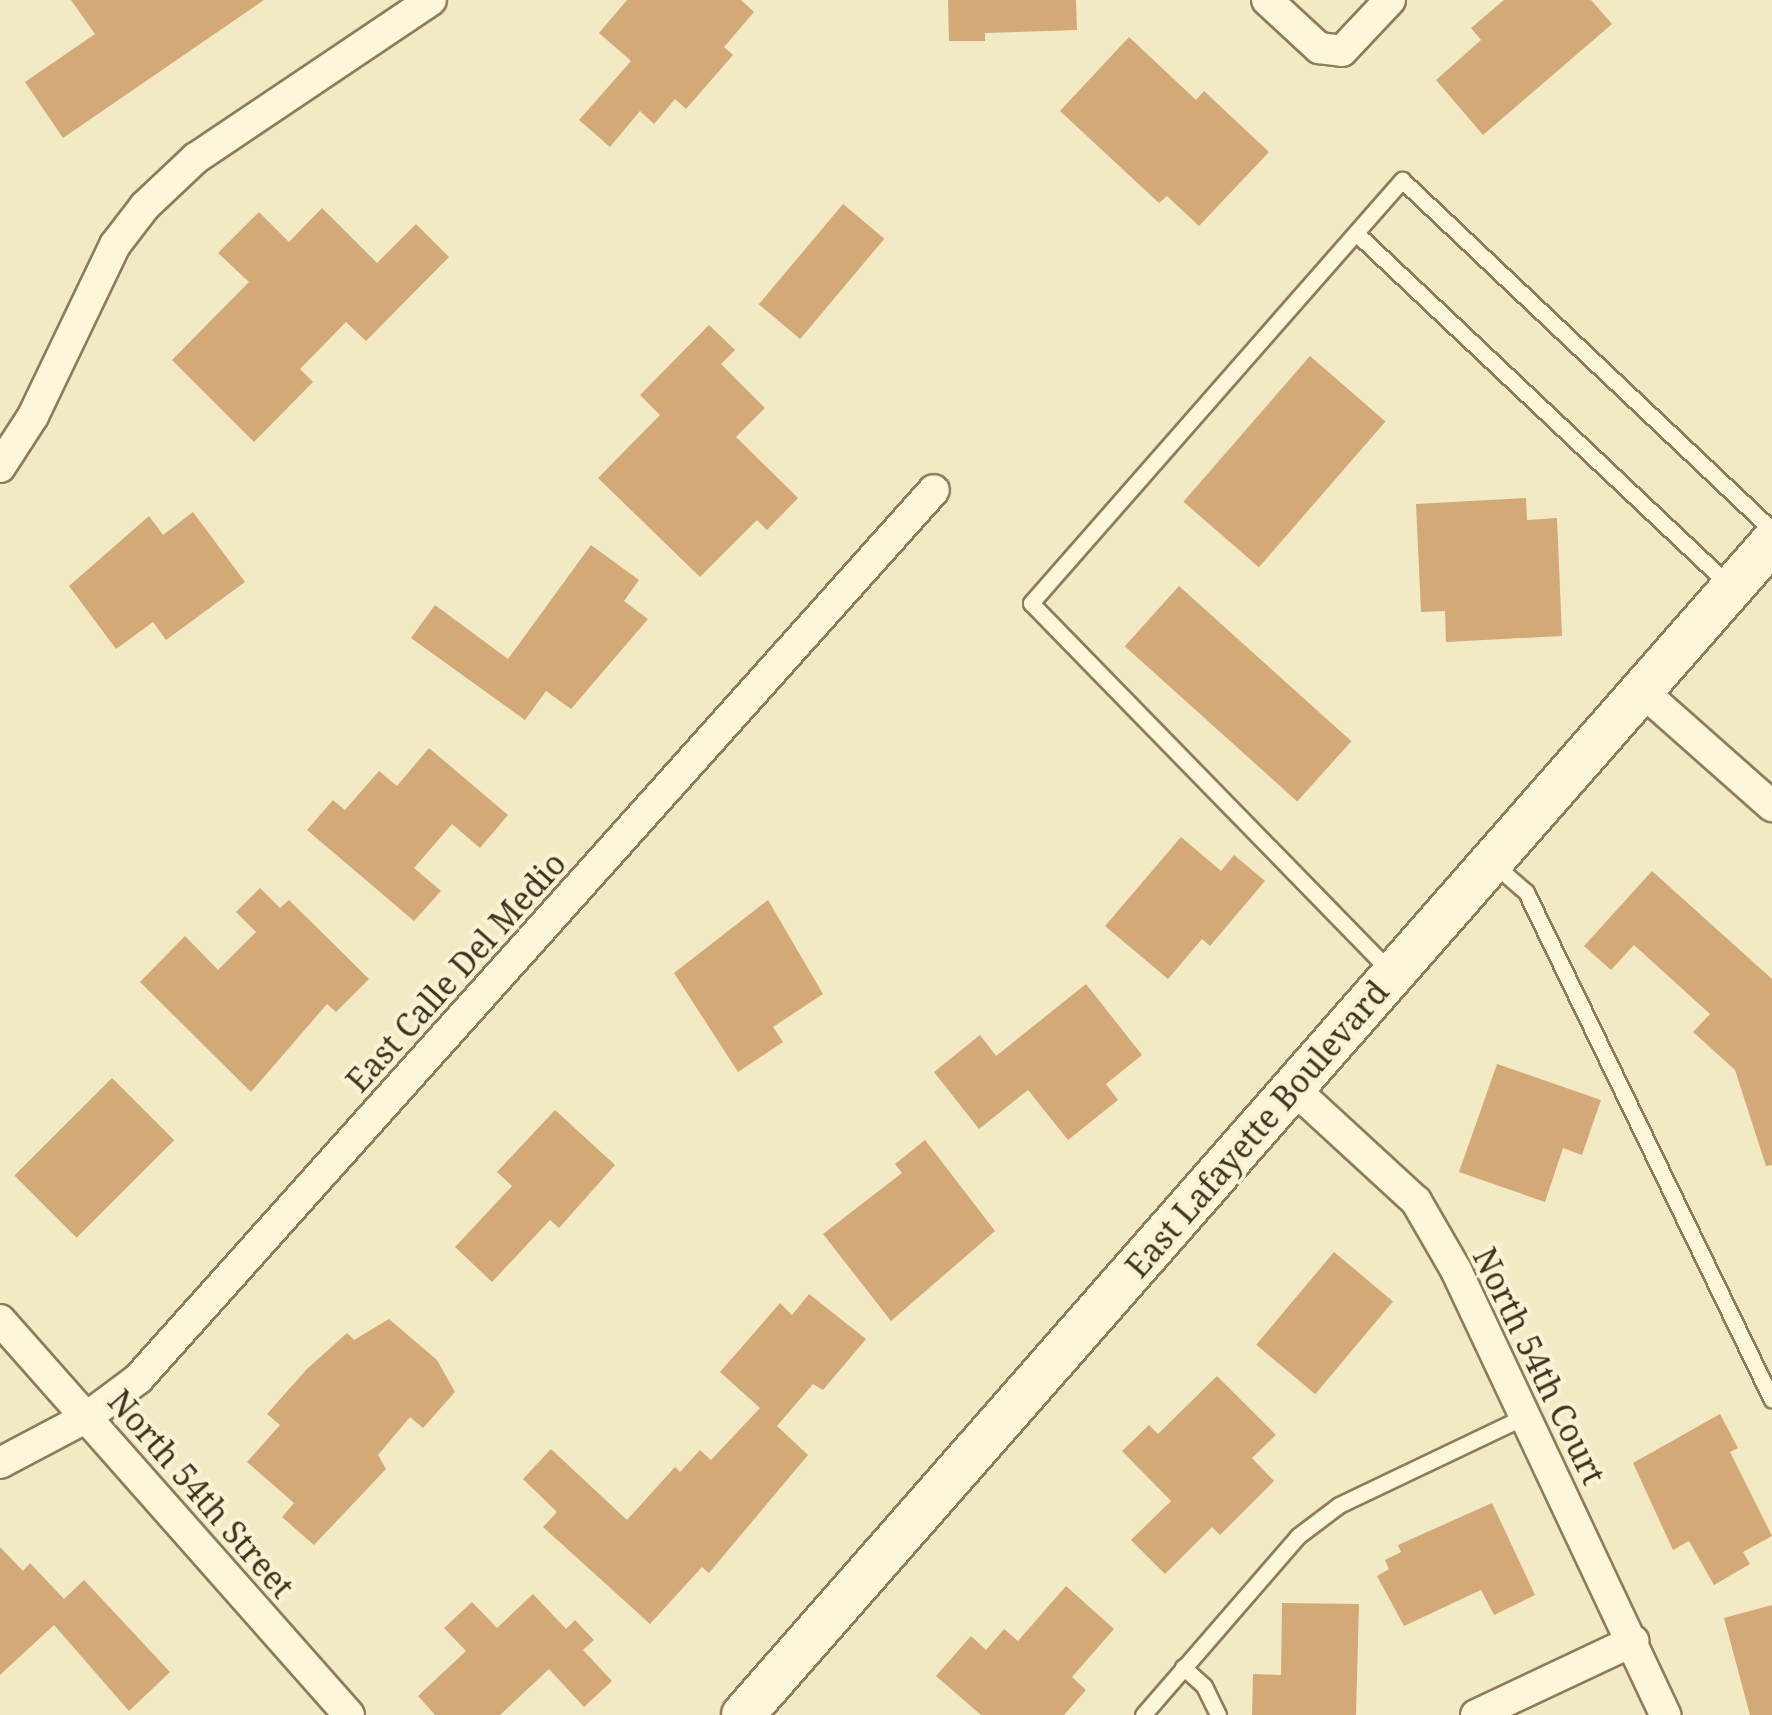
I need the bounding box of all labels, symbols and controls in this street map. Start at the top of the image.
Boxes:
street label: East Calle Del Medio [338,844,574,1100]
street label: East Lafayette Boulevard [1118,973,1396,1285]
street label: North 54th Court [1465,1242,1613,1490]
street label: North 54th Street [100,1382,302,1606]

